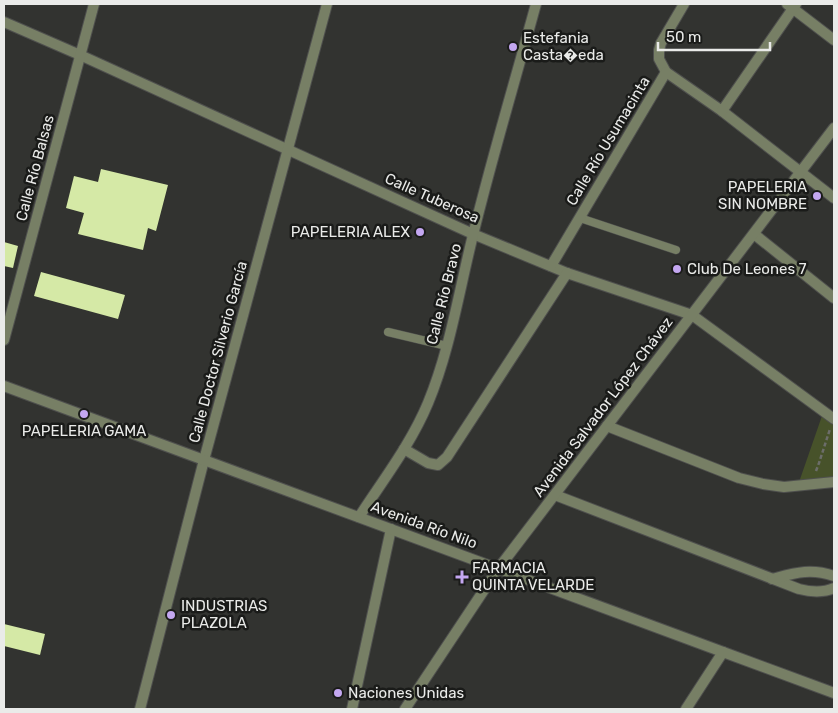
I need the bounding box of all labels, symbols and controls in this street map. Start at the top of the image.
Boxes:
scale bar [658,20,770,52]
text: 50 m [666,28,701,46]
place label: Estefania Casta�eda [523,29,604,64]
marker: Estefania Casta�eda [507,41,519,53]
street label: Calle Río Usumacinta [562,73,654,209]
street label: Calle Río Balsas [12,113,58,223]
street label: Calle Tuberosa [382,169,482,227]
place label: PAPELERIA SIN NOMBRE [718,178,807,213]
marker: PAPELERIA SIN NOMBRE [811,190,823,202]
place label: PAPELERIA ALEX [291,223,411,241]
marker: PAPELERIA ALEX [414,226,426,238]
street label: Calle Río Bravo [423,241,465,347]
street label: Calle Doctor Silverio García [185,259,251,445]
place label: Club De Leones 7 [687,260,807,278]
marker: Club De Leones 7 [671,263,683,275]
street label: Avenida Salvador López Chávez [529,313,677,500]
marker: PAPELERIA GAMA [78,408,90,420]
place label: PAPELERIA GAMA [22,422,146,440]
street label: Avenida Río Nilo [368,497,480,553]
place label: FARMACIA QUINTA VELARDE [472,559,594,594]
marker: FARMACIA QUINTA VELARDE [456,571,468,583]
place label: INDUSTRIAS PLAZOLA [181,597,267,632]
marker: INDUSTRIAS PLAZOLA [165,609,177,621]
place label: Naciones Unidas [348,684,464,702]
marker: Naciones Unidas [332,687,344,699]

